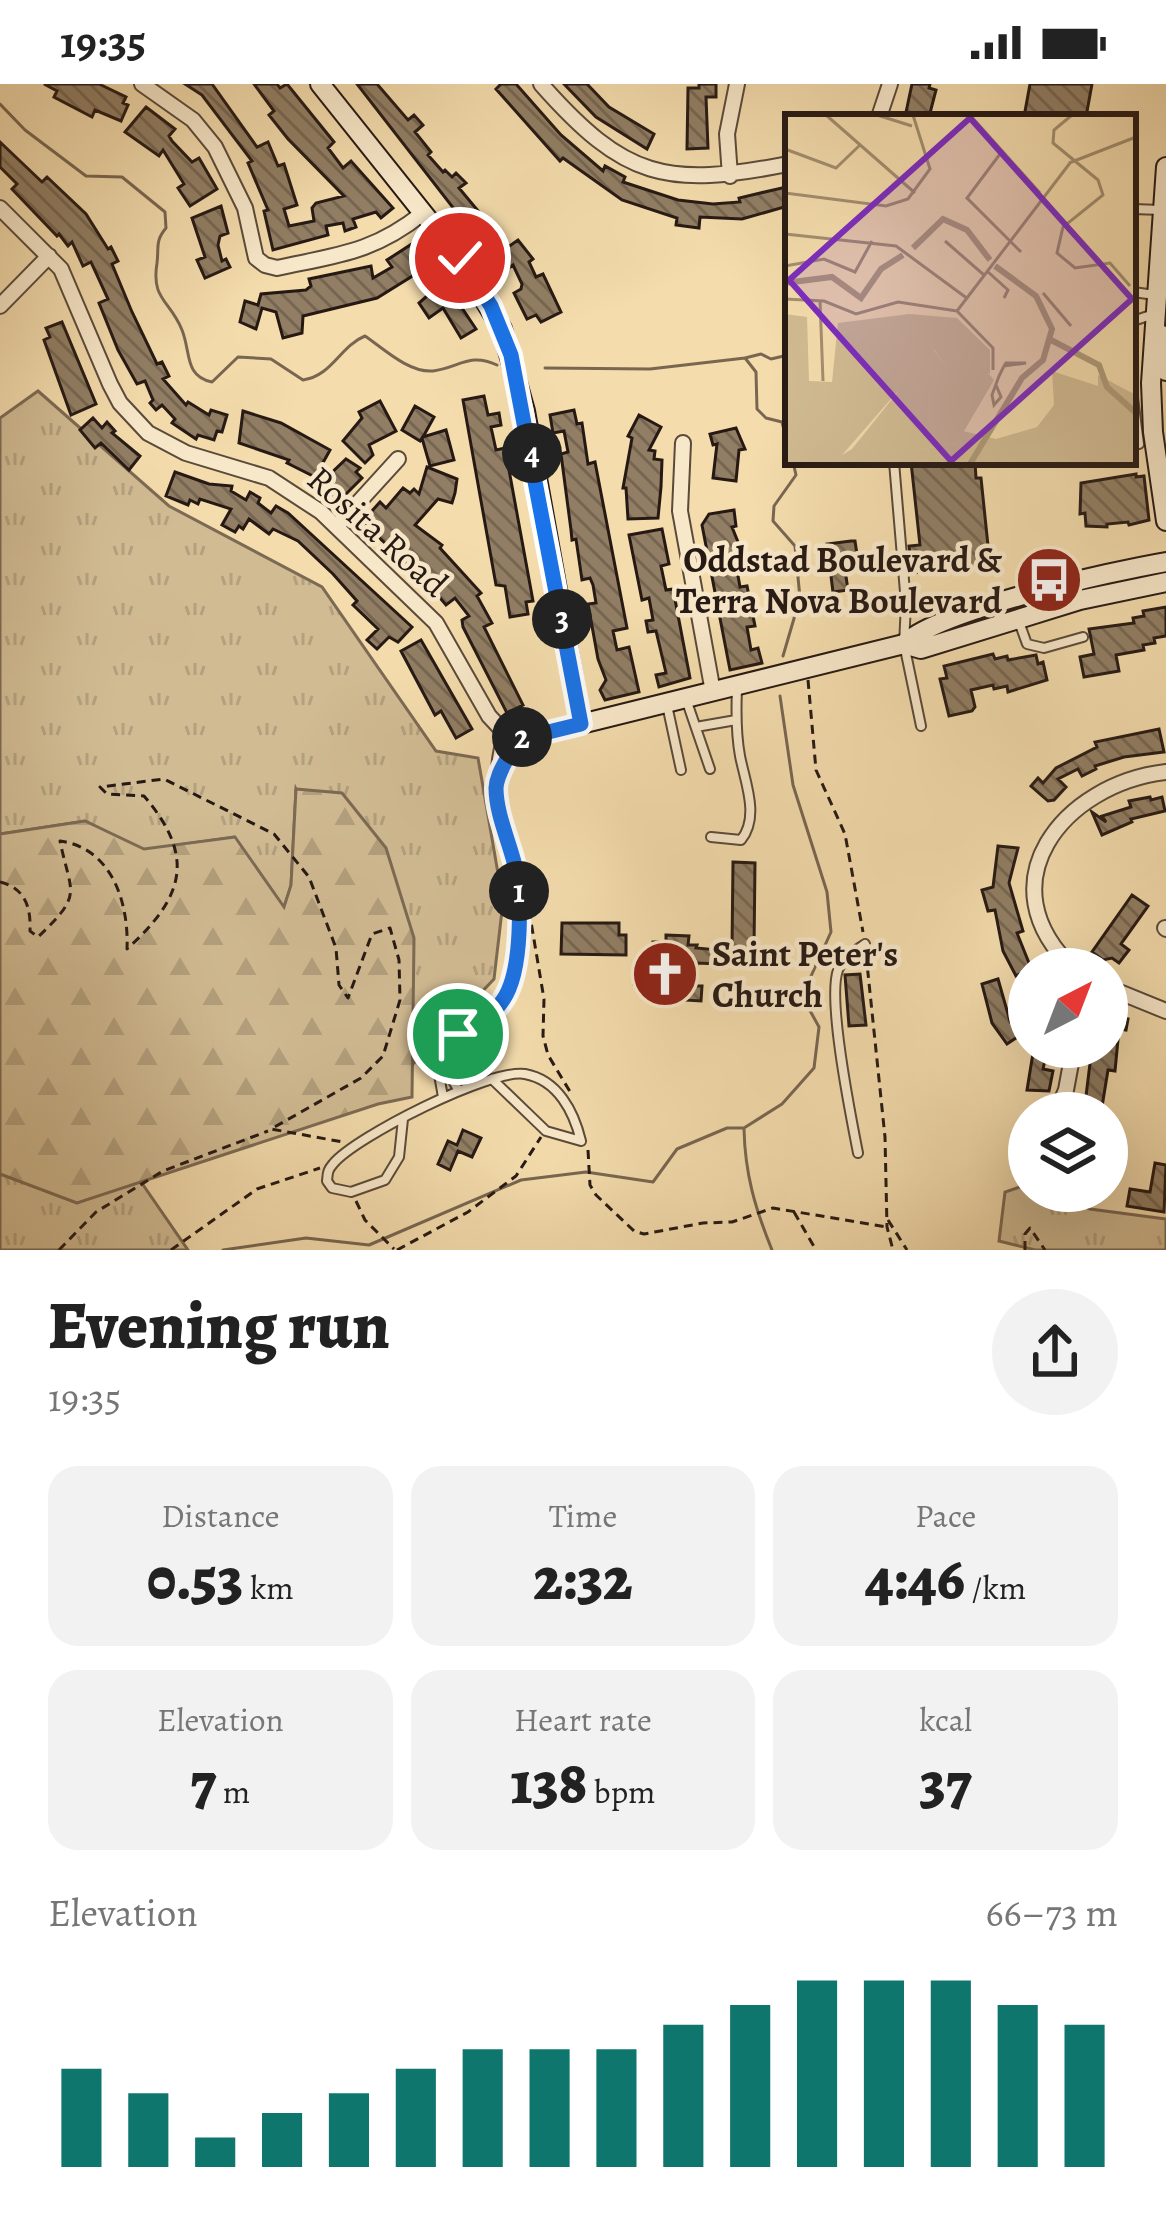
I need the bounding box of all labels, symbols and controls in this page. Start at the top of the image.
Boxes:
text: 19:35 [60,11,146,73]
inset map [785,114,1136,465]
pin [409,207,511,309]
icon: check [427,225,493,291]
pin: 4 [502,423,562,483]
text: 4 [524,430,540,475]
street label: Rosita Road [297,455,460,608]
place label: Oddstad Boulevard & Terra Nova Boulevard [676,535,1003,625]
bus stop icon: Oddstad Boulevard & Terra Nova Boulevard [1014,545,1084,615]
pin: 3 [532,589,592,649]
text: 3 [555,596,569,641]
pin: 2 [492,707,552,767]
text: 2 [514,714,530,759]
pin: 1 [489,861,549,921]
text: 1 [513,868,525,913]
place label: Saint Peter's Church [712,929,898,1019]
church icon: Saint Peter's Church [630,939,700,1009]
north arrow [1008,948,1128,1068]
map controls [1008,948,1128,1212]
pin [407,983,509,1085]
icon: arrive [425,1001,491,1067]
button: layers [1008,1092,1128,1212]
text: Evening run [48,1281,390,1371]
button: share [992,1289,1118,1415]
text: 19:35 [48,1371,121,1424]
text: Distance [161,1493,280,1538]
text: Time [549,1493,617,1538]
text: Pace [915,1493,976,1538]
text: 0.53 [147,1538,243,1620]
text: 2:32 [533,1538,633,1620]
text: 4:46 [865,1538,965,1620]
text: km [243,1565,294,1610]
text: /km [965,1565,1026,1610]
text: Elevation [157,1697,284,1742]
text: Heart rate [514,1697,652,1742]
text: kcal [919,1697,972,1742]
text: 7 [190,1742,216,1824]
text: 138 [510,1742,587,1824]
text: 37 [920,1742,972,1824]
text: m [216,1769,250,1814]
text: bpm [587,1769,656,1814]
text: Elevation [48,1886,198,1939]
text: 66–73 m [985,1886,1118,1939]

